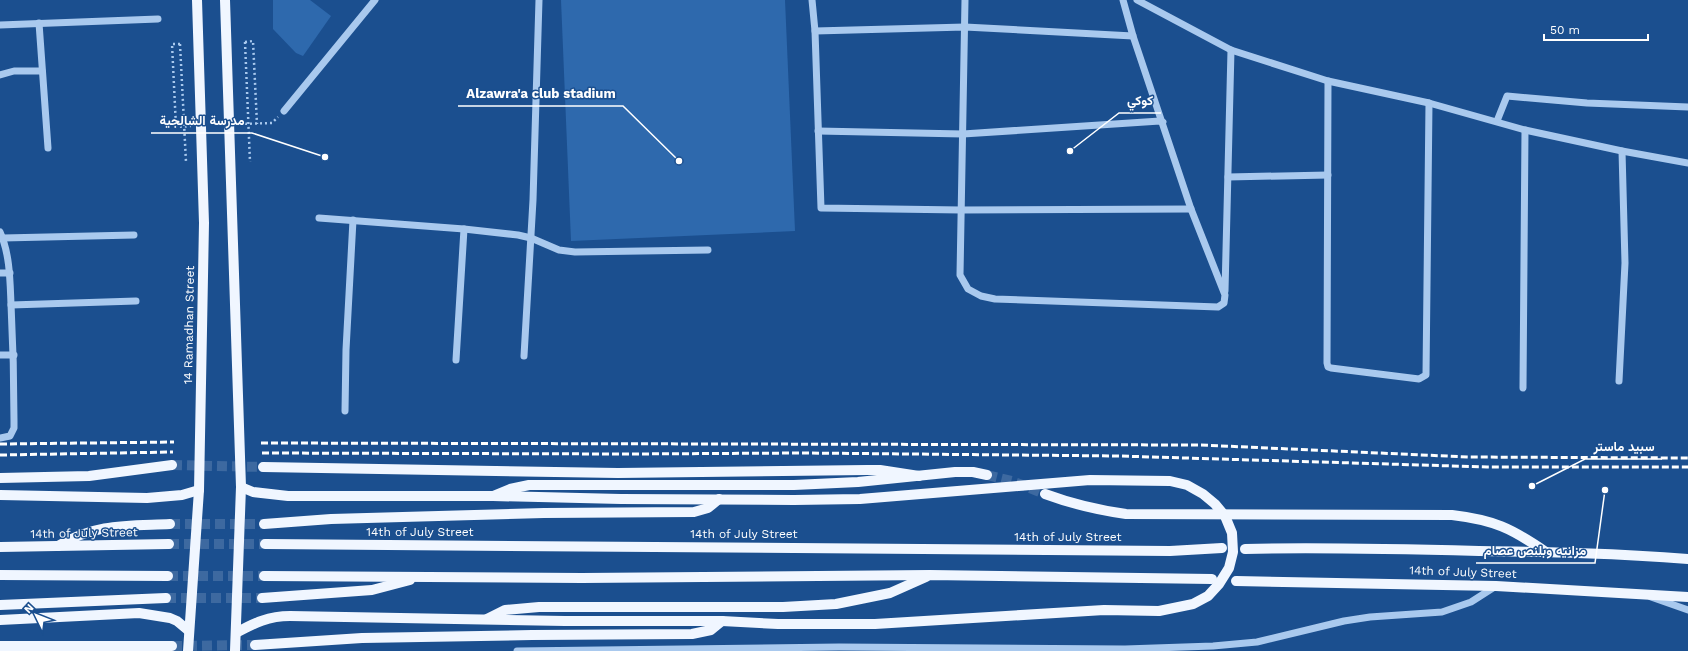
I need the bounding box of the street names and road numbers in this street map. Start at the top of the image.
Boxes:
street label: 14 Ramadhan Street [181,266,197,384]
street label: 14th of July Street [30,525,138,541]
street label: 14th of July Street [366,525,474,539]
street label: 14th of July Street [690,527,798,541]
street label: 14th of July Street [1014,530,1122,544]
street label: 14th of July Street [1409,563,1517,581]

